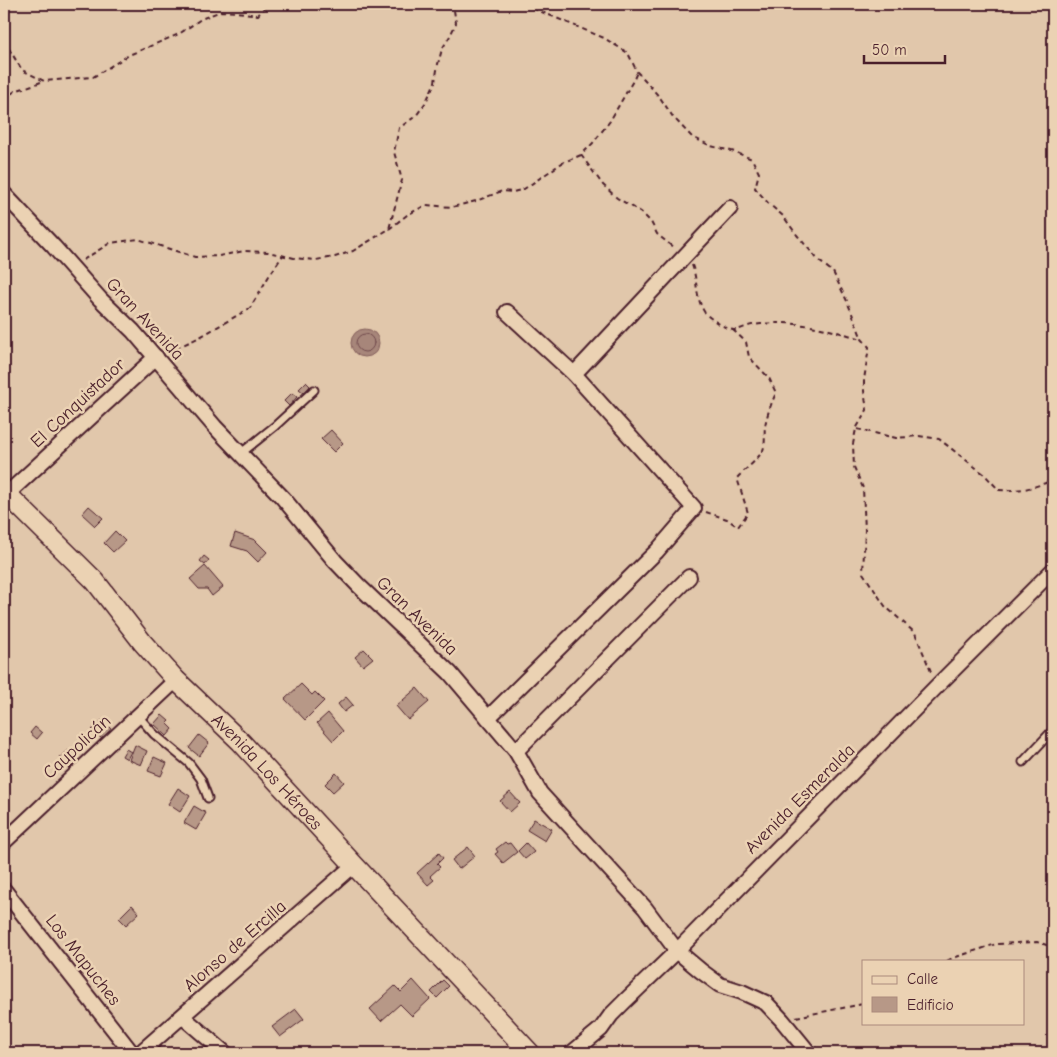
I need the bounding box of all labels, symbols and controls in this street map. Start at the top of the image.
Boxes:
scale bar [864,32,946,64]
text: 50 m [872,41,907,59]
street label: Gran Avenida [102,274,188,364]
street label: El Conquistador [26,353,130,452]
street label: Gran Avenida [372,572,462,660]
street label: Avenida Los Héroes [207,709,327,834]
street label: Caupolicán [39,710,115,784]
street label: Avenida Esmeralda [741,740,859,858]
street label: Alonso de Ercilla [180,896,290,996]
street label: Los Mapuches [41,910,125,1010]
legend [862,960,1024,1024]
text: Calle [907,970,939,988]
text: Edificio [907,996,954,1014]

